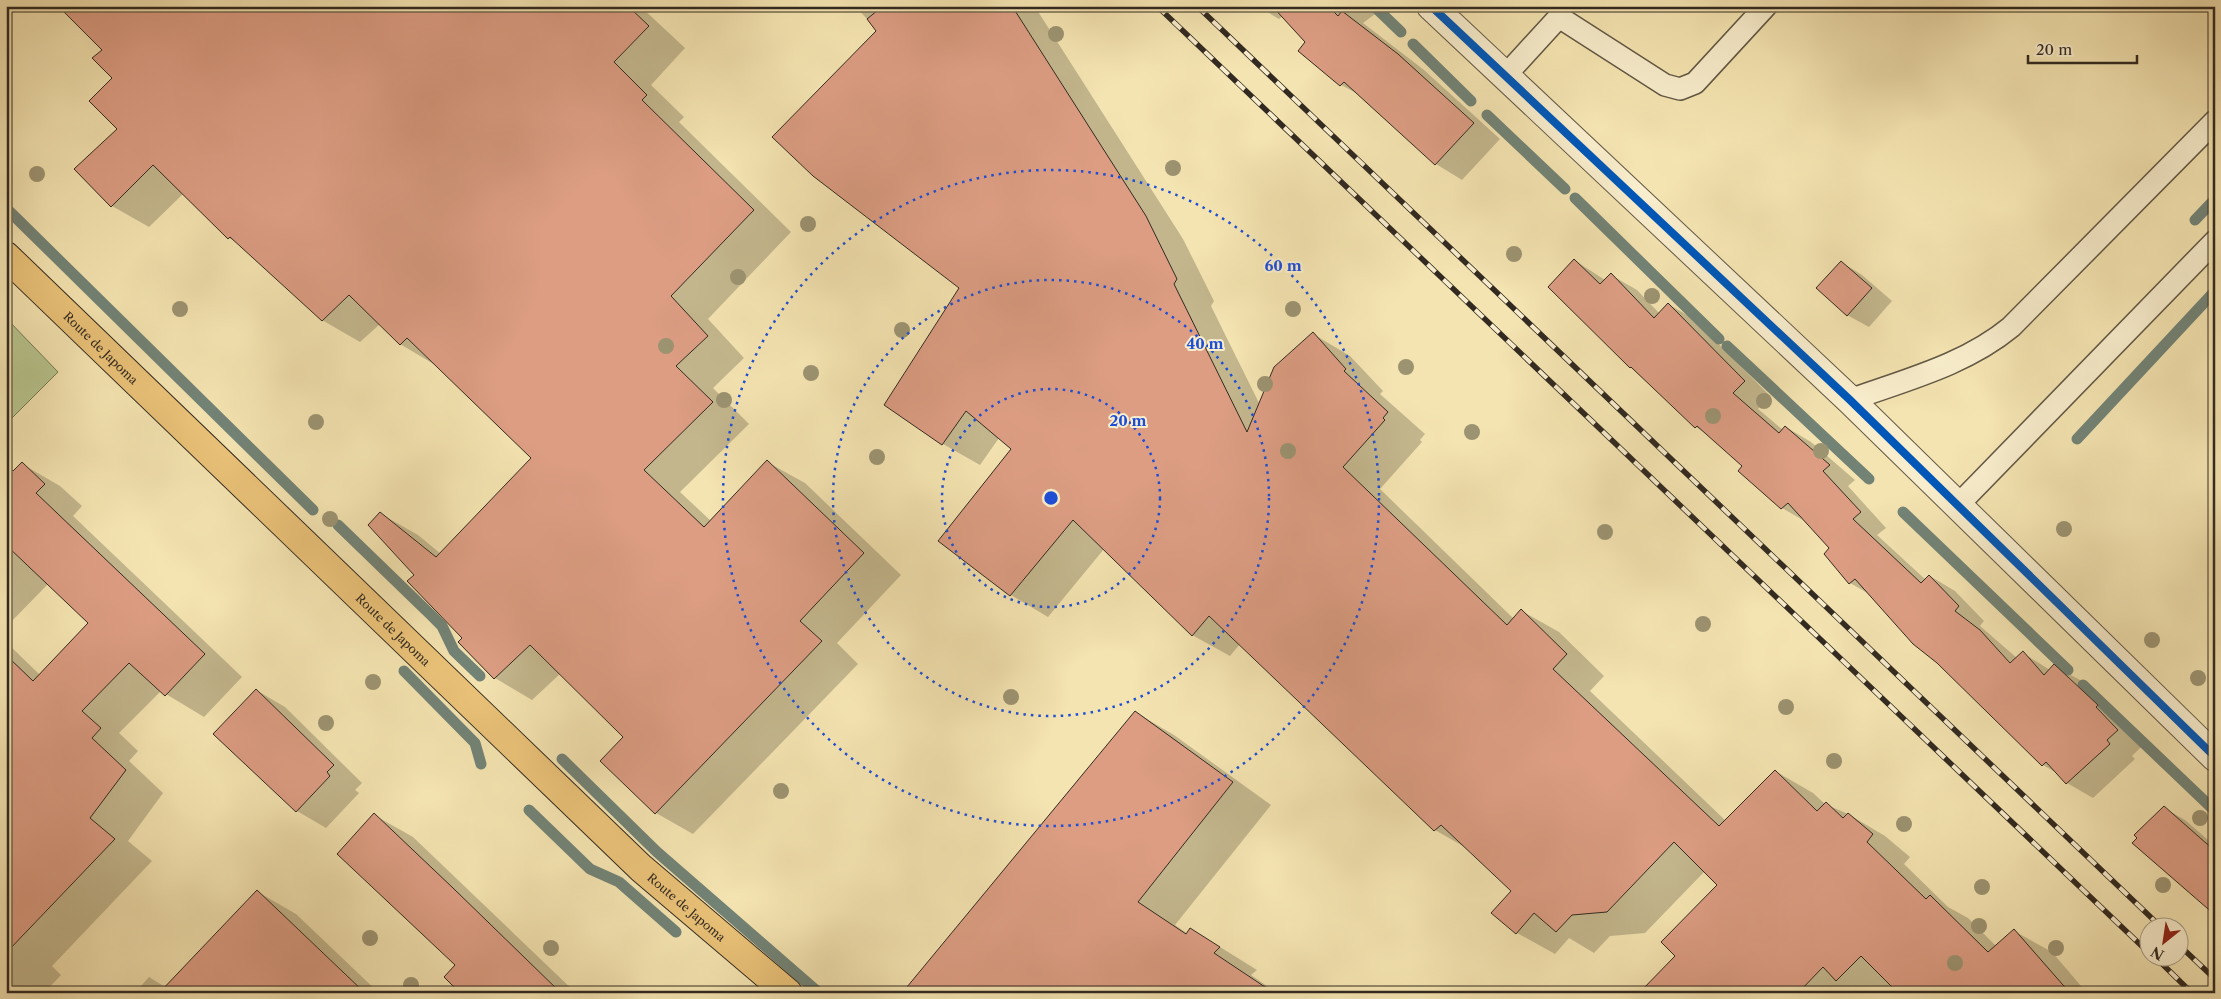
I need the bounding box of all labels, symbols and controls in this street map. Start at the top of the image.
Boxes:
scale bar [2028,32,2137,64]
text: 20 m [2036,40,2072,59]
text: 60 m [1264,256,1302,275]
street label: Route de Japoma [61,308,142,387]
text: 40 m [1186,334,1224,353]
text: 20 m [1109,411,1147,430]
centre of rings [1042,489,1060,507]
street label: Route de Japoma [353,590,434,669]
street label: Route de Japoma [645,870,729,945]
north arrow [2138,916,2188,966]
text: N [2148,942,2167,964]

